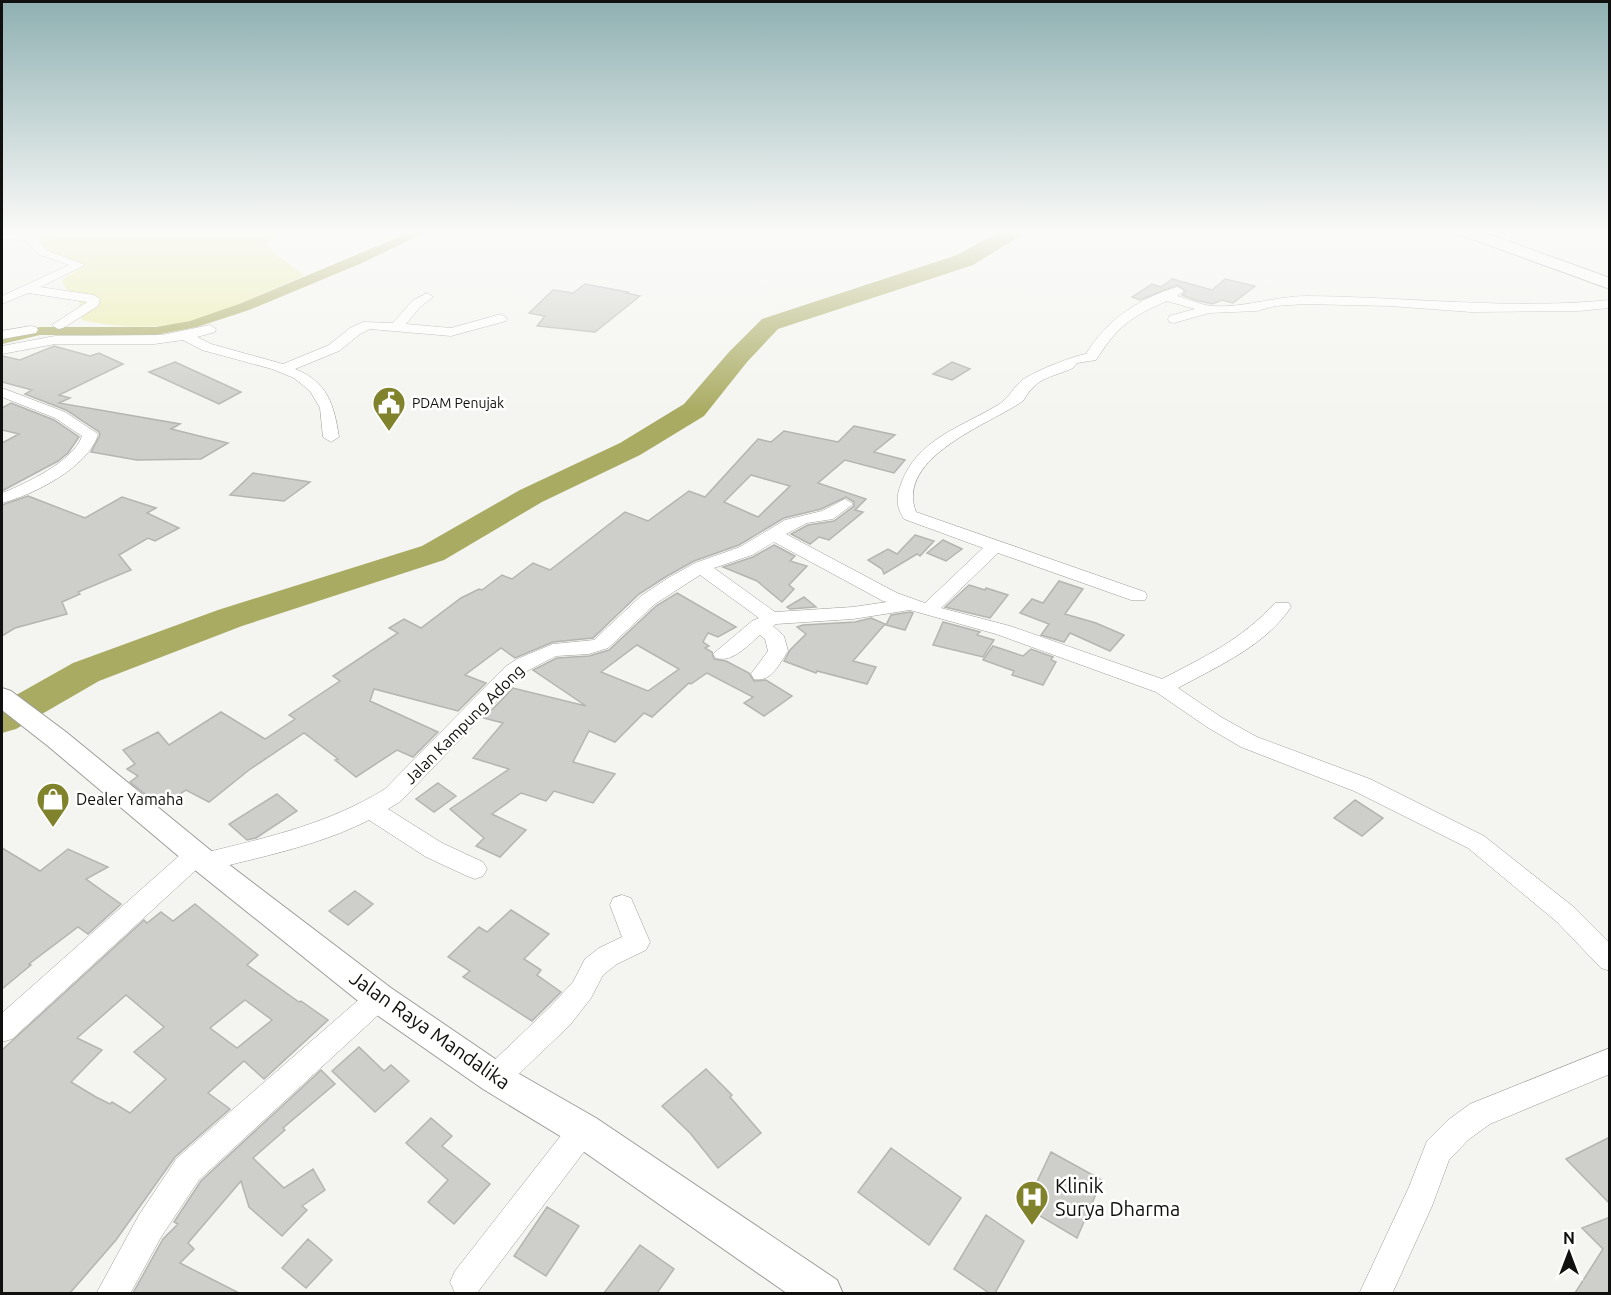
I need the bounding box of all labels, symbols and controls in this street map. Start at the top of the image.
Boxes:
public building icon: PDAM Penujak [371,385,407,432]
place label: PDAM Penujak [412,395,504,411]
street label: Jalan Kampung Adong [401,661,527,787]
shop icon: Dealer Yamaha [35,781,71,828]
place label: Dealer Yamaha [76,790,183,808]
street label: Jalan Raya Mandalika [346,966,515,1094]
place label: Klinik Surya Dharma [1055,1174,1180,1220]
hospital icon: Klinik Surya Dharma [1014,1179,1050,1226]
north arrow [1539,1223,1599,1283]
text: N [1563,1229,1575,1247]

